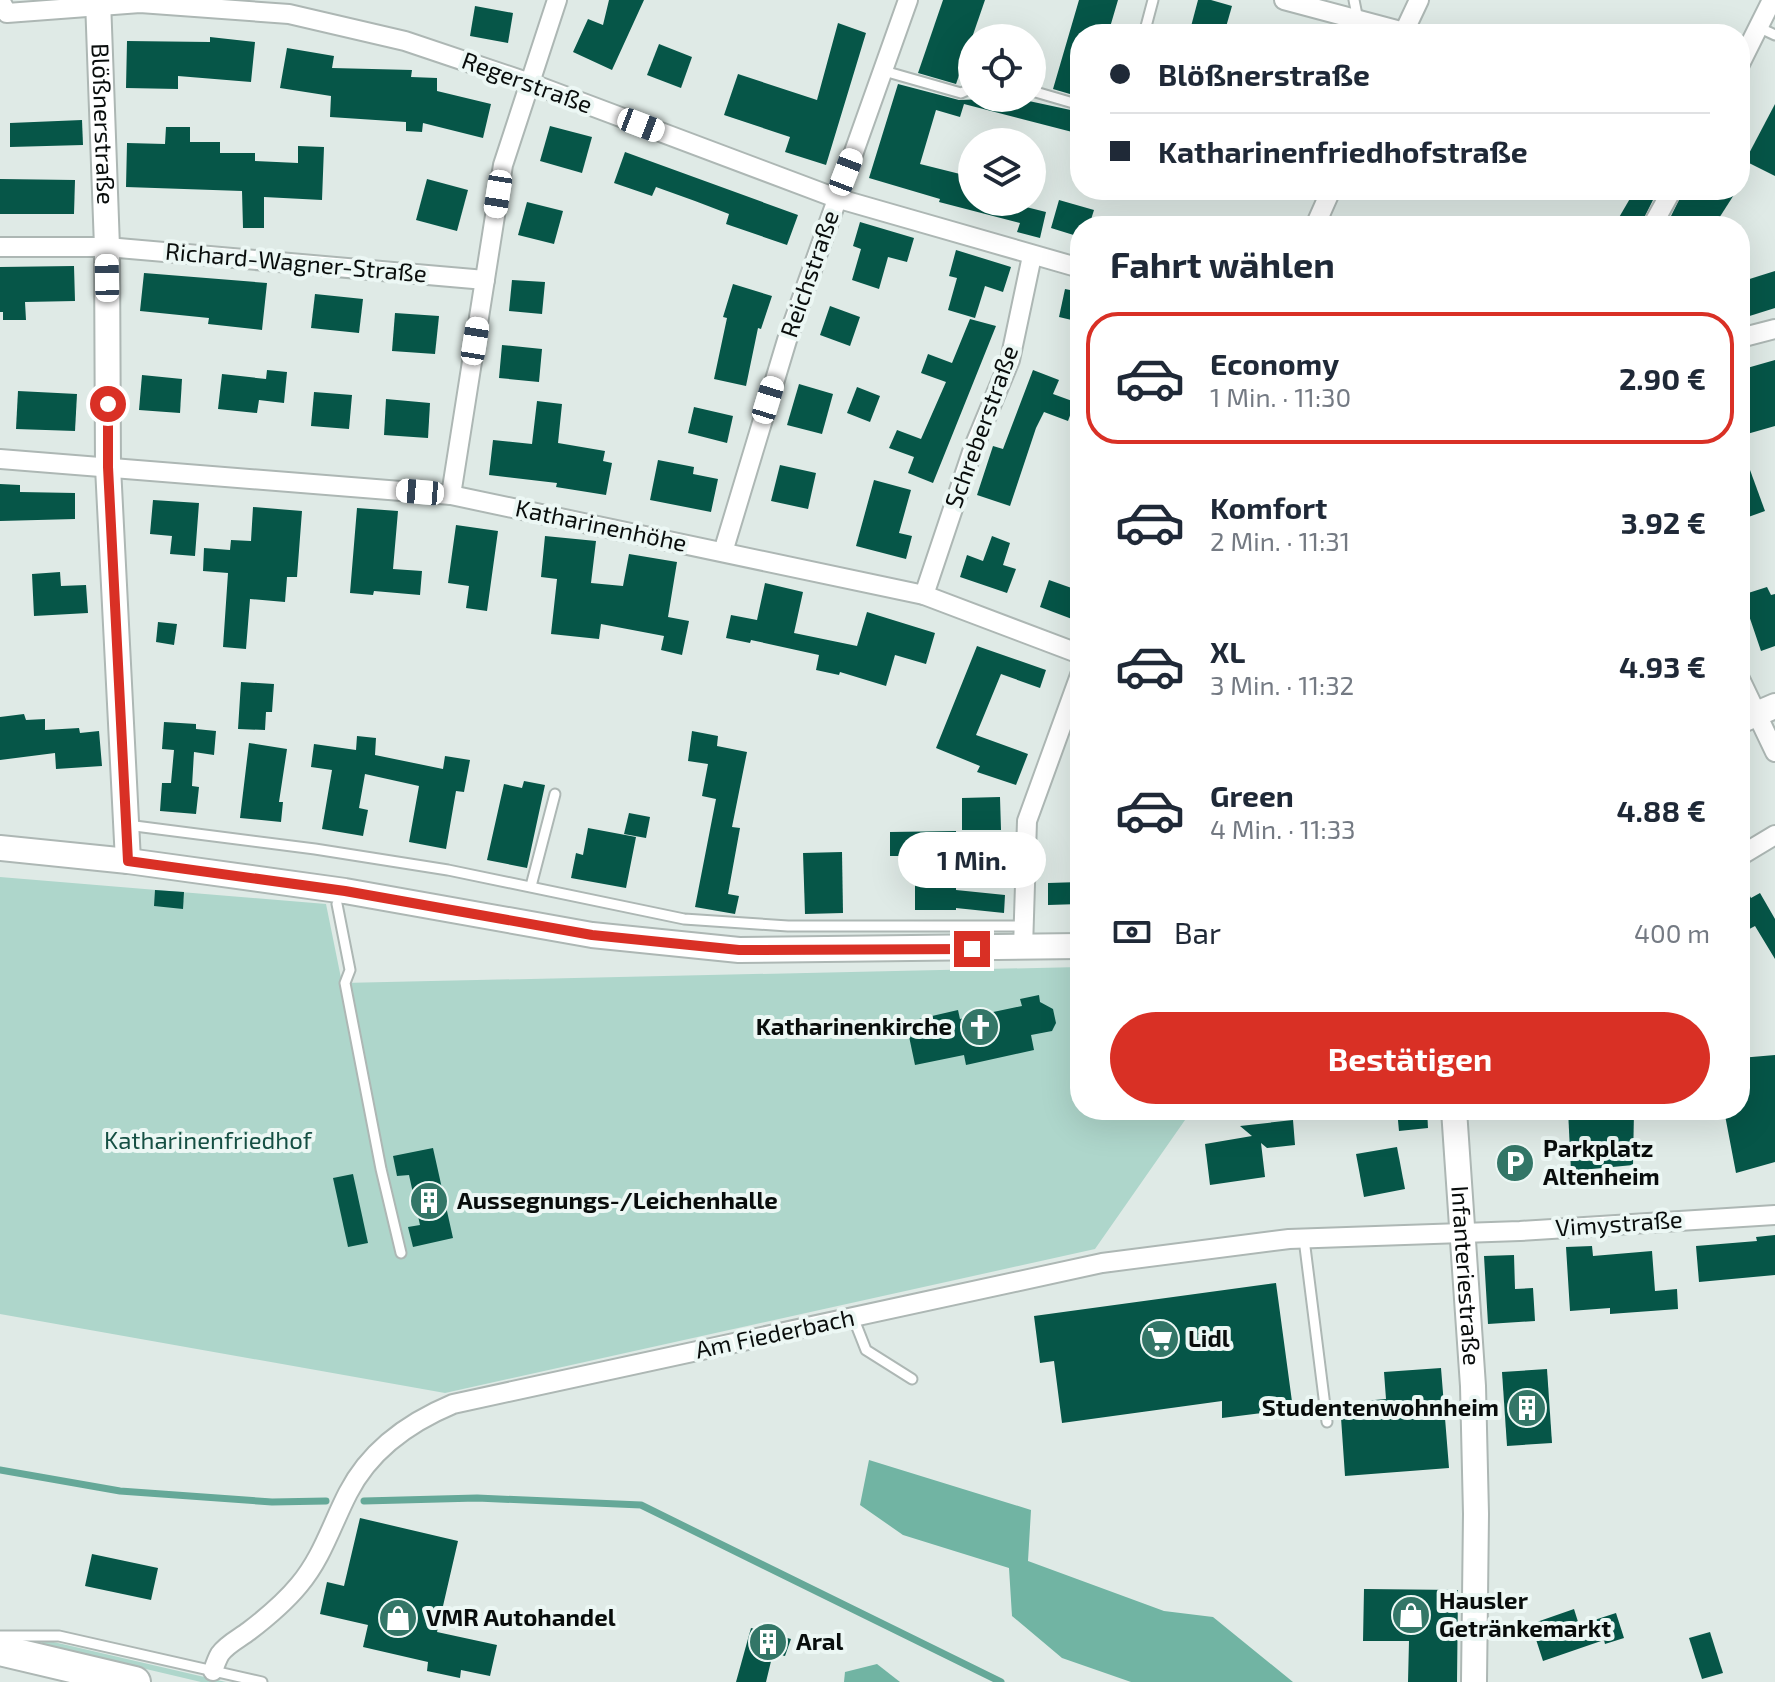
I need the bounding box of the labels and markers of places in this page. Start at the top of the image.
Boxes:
church icon: Katharinenkirche [959,1006,1001,1048]
place label: Katharinenkirche [756,1011,952,1040]
place label: Parkplatz Altenheim [1543,1133,1660,1190]
parking icon: Parkplatz Altenheim [1494,1142,1536,1184]
building icon: Aussegnungs-/Leichenhalle [408,1180,450,1222]
place label: Aussegnungs-/Leichenhalle [457,1185,778,1214]
supermarket icon: Lidl [1139,1318,1181,1360]
place label: Lidl [1188,1323,1230,1352]
building icon: Studentenwohnheim [1506,1387,1548,1429]
place label: Studentenwohnheim [1262,1392,1499,1421]
place label: Hausler Getränkemarkt [1439,1585,1611,1642]
shop icon: Hausler Getränkemarkt [1390,1594,1432,1636]
shop icon: VMR Autohandel [377,1597,419,1639]
place label: VMR Autohandel [426,1602,616,1631]
building icon: Aral [747,1621,789,1663]
place label: Aral [796,1626,844,1655]

